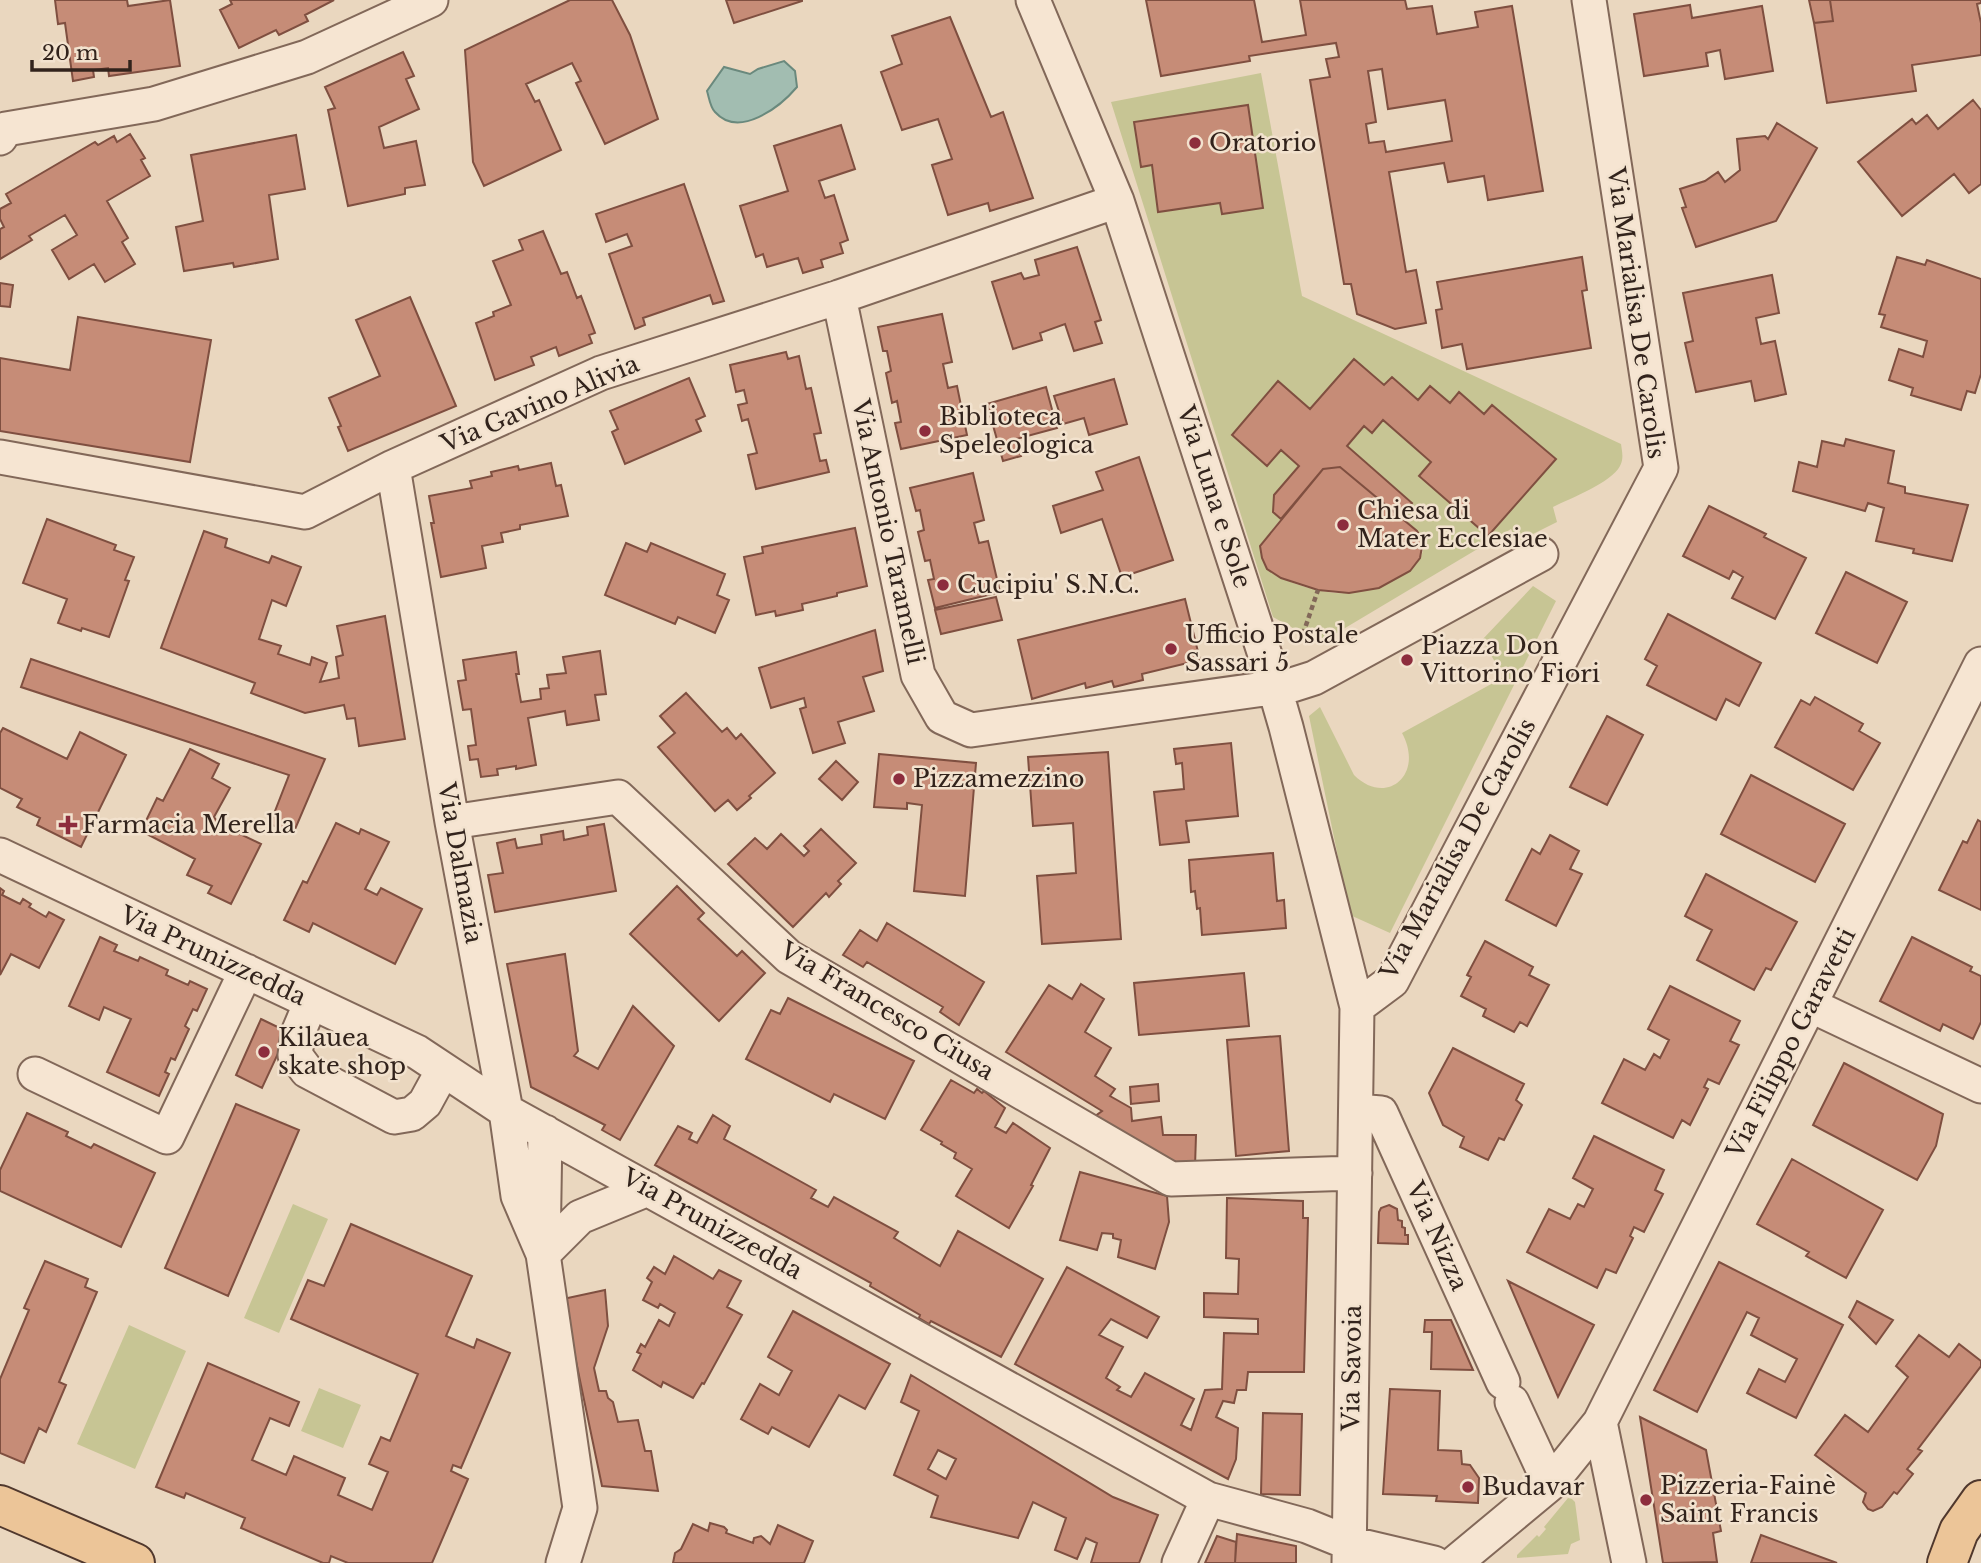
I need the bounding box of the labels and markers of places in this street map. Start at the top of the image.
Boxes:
place label: Oratorio [1209,128,1317,157]
marker: Oratorio [1187,135,1203,151]
place label: Biblioteca Speleologica [939,402,1095,459]
marker: Biblioteca Speleologica [917,423,933,439]
place label: Chiesa di Mater Ecclesiae [1357,496,1548,553]
marker: Chiesa di Mater Ecclesiae [1335,517,1351,533]
place label: Cucipiu' S.N.C. [957,570,1140,599]
marker: Cucipiu' S.N.C. [935,577,951,593]
place label: Ufficio Postale Sassari 5 [1185,620,1358,677]
place label: Piazza Don Vittorino Fiori [1420,631,1600,688]
marker: Ufficio Postale Sassari 5 [1163,641,1179,657]
marker: Piazza Don Vittorino Fiori [1399,652,1415,668]
place label: Pizzamezzino [913,764,1084,793]
marker: Pizzamezzino [891,771,907,787]
place label: Farmacia Merella [82,810,296,839]
marker: Farmacia Merella [60,817,76,833]
place label: Kilauea skate shop [278,1023,406,1080]
marker: Kilauea skate shop [256,1044,272,1060]
place label: Pizzeria-Fainè Saint Francis [1660,1471,1836,1528]
place label: Budavar [1482,1472,1585,1501]
marker: Budavar [1460,1479,1476,1495]
marker: Pizzeria-Fainè Saint Francis [1638,1492,1654,1508]

